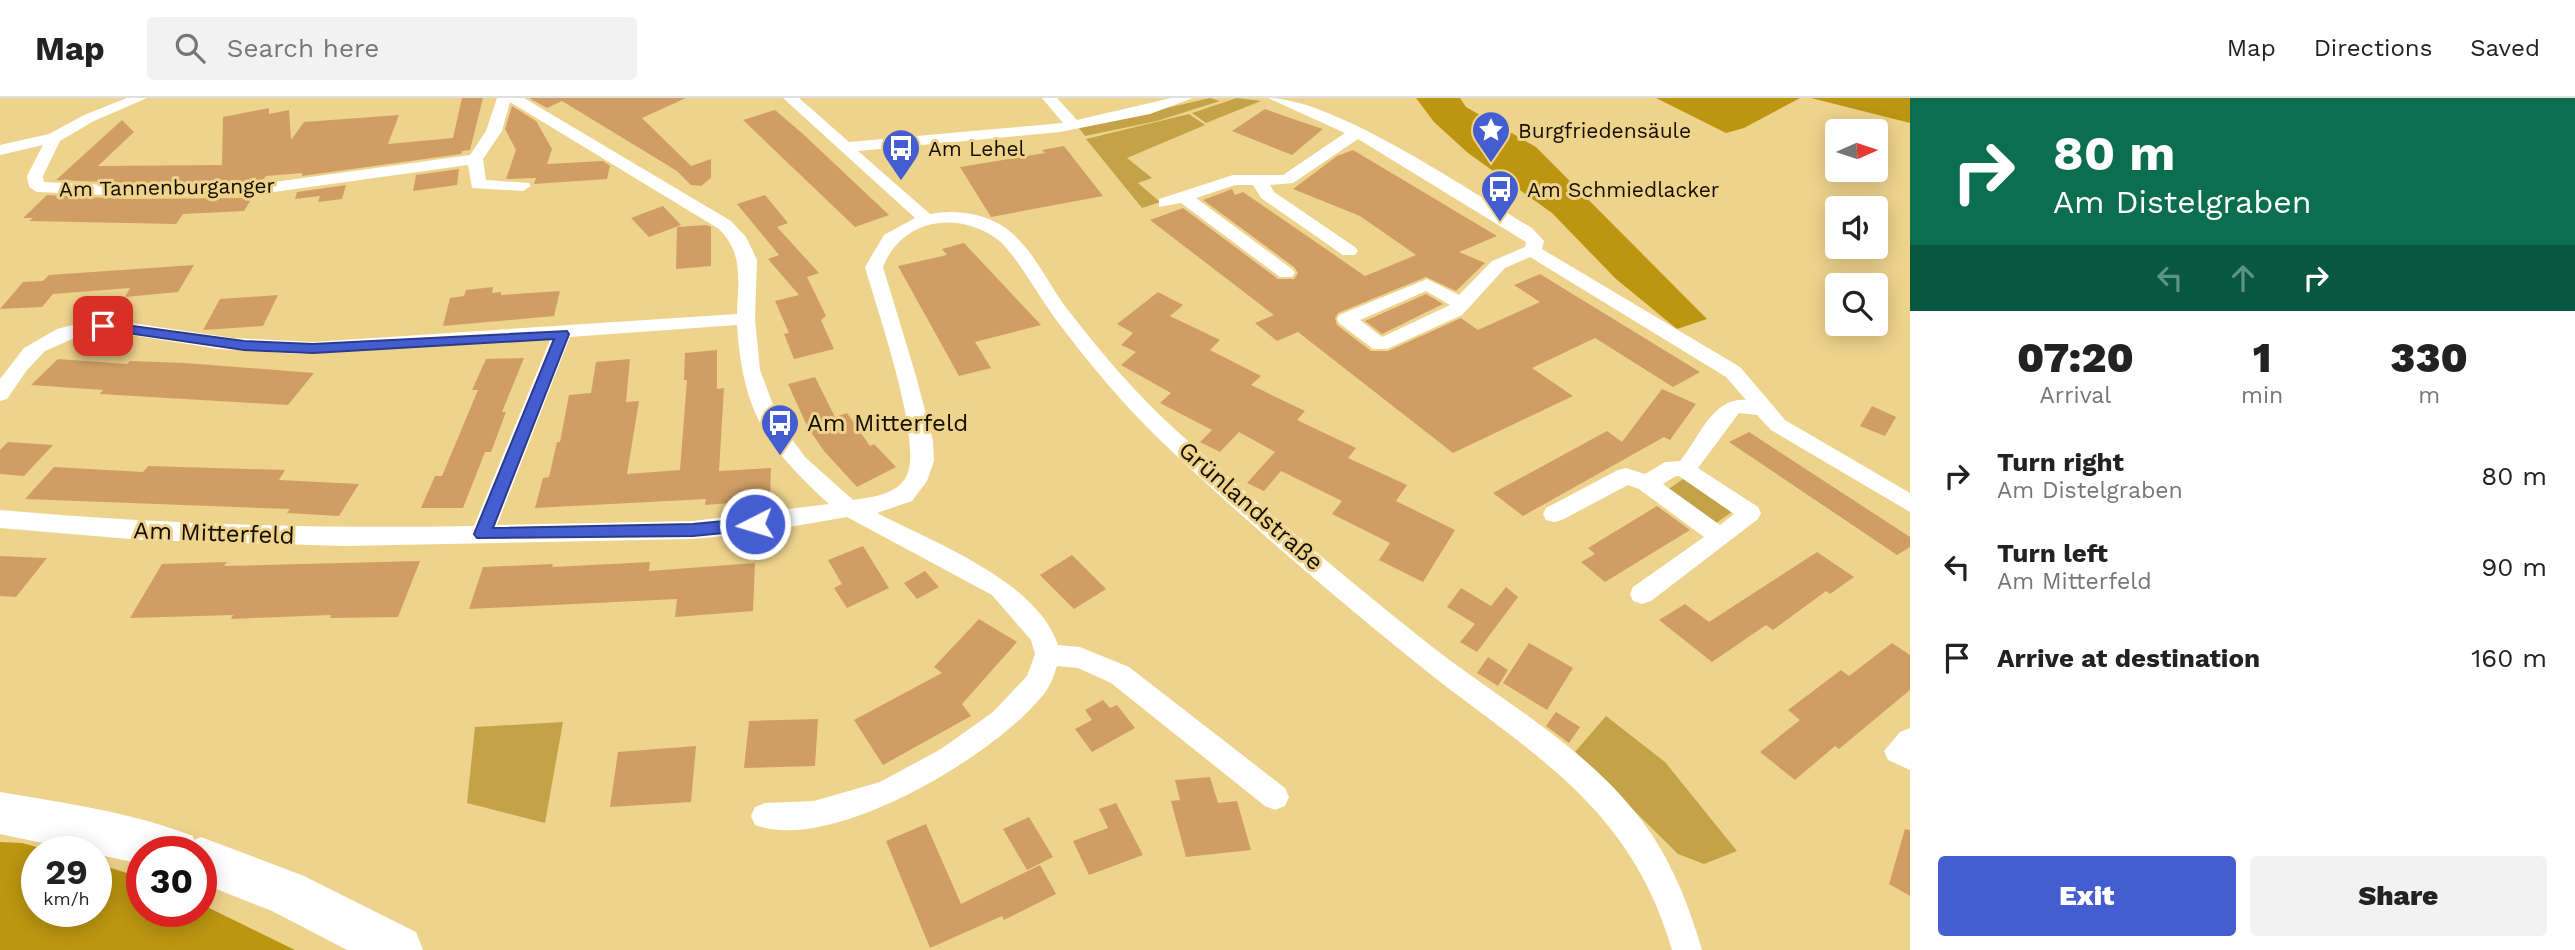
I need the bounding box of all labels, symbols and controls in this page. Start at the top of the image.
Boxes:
search box [147,17,637,80]
text: Map [35,29,105,68]
icon: search [171,29,209,67]
text: Search here [227,33,379,63]
text: Map [2227,34,2276,62]
text: Directions [2314,34,2432,62]
text: Saved [2470,34,2540,62]
place icon: Burgfriedensäule [1470,109,1512,164]
place label: Burgfriedensäule [1518,118,1691,143]
north arrow [1825,119,1888,182]
map controls [1825,119,1888,336]
text: 80 m [2053,124,2175,182]
icon: right [1938,126,2029,217]
bus stop icon: Am Lehel [880,127,922,182]
place label: Am Lehel [928,136,1026,161]
bus stop icon: Am Schmiedlacker [1479,168,1521,223]
street label: Am Tannenburganger [59,173,276,201]
place label: Am Schmiedlacker [1527,177,1720,202]
text: Am Distelgraben [2053,183,2312,221]
button: sound [1825,196,1888,259]
icon: left [2151,259,2189,297]
icon: ahead [2224,259,2262,297]
icon: right [2297,259,2335,297]
button: search [1825,273,1888,336]
pin [73,296,133,356]
icon: arrive [84,307,122,345]
text: 07:20 [2017,333,2134,382]
text: 1 [2253,333,2271,382]
text: 330 [2390,333,2468,382]
text: Arrival [2040,382,2111,409]
text: min [2241,382,2283,409]
text: m [2418,382,2440,409]
bus stop icon: Am Mitterfeld [759,402,801,457]
place label: Am Mitterfeld [807,409,968,437]
street label: Grünlandstraße [1173,436,1329,576]
text: Turn right [1997,447,2124,477]
icon: right [1938,457,1976,495]
text: 80 m [2481,461,2547,491]
text: Am Distelgraben [1997,477,2183,504]
position arrow [718,487,792,561]
street label: Am Mitterfeld [133,516,295,550]
text: Turn left [1997,538,2108,568]
icon: left [1938,548,1976,586]
text: 90 m [2481,552,2547,582]
text: Am Mitterfeld [1997,568,2152,595]
icon: arrive [1938,639,1976,677]
text: Arrive at destination [1997,643,2260,673]
text: 160 m [2471,643,2547,673]
speed limit sign: 30 [126,836,217,927]
text: 29 [45,851,88,893]
button: Exit [1938,856,2236,936]
button: Share [2250,856,2547,936]
text: km/h [43,888,90,909]

